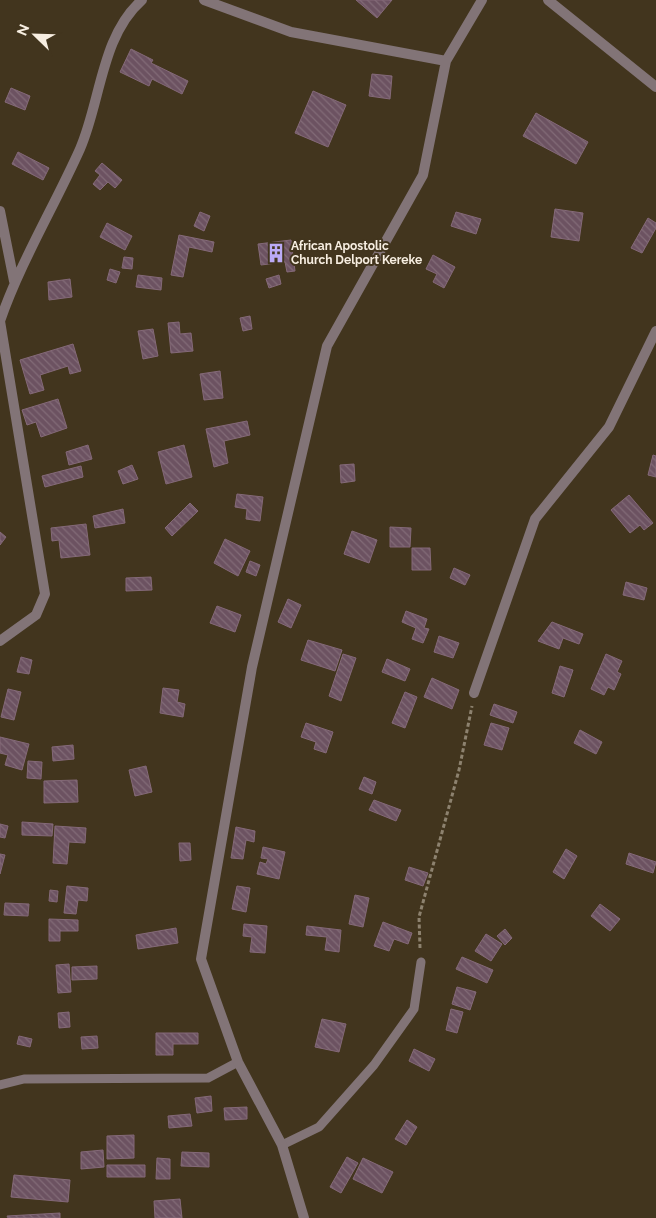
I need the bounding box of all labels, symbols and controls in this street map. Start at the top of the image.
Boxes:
north arrow [10,10,60,60]
text: N [14,22,32,38]
place label: African Apostolic Church Delport Kereke [291,239,422,267]
building icon: African Apostolic Church Delport Kereke [265,242,287,264]

